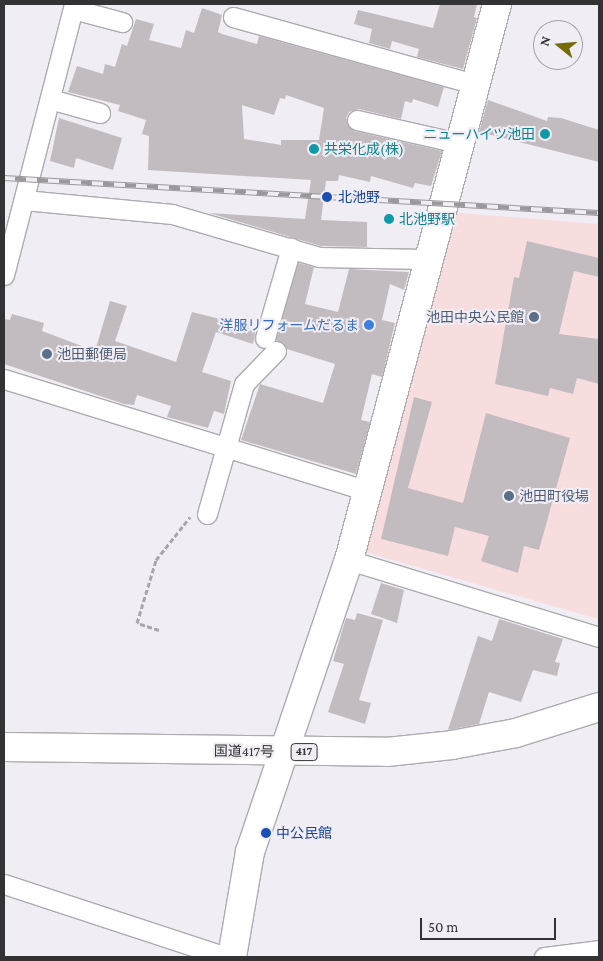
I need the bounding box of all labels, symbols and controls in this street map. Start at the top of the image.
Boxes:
north arrow [533,20,583,70]
text: N [536,34,554,48]
place label: ニューハイツ池田 [423,126,535,142]
marker: ニューハイツ池田 [539,128,551,140]
place label: 共栄化成(株) [324,141,404,157]
marker: 共栄化成(株) [308,143,320,155]
place label: 北池野 [338,189,380,205]
marker: 北池野 [320,190,334,204]
place label: 北池野駅 [399,211,455,227]
marker: 北池野駅 [383,213,395,225]
place label: 池田中央公民館 [426,309,524,325]
marker: 池田中央公民館 [528,311,540,323]
place label: 洋服リフォームだるま [219,317,359,333]
marker: 洋服リフォームだるま [363,319,375,331]
place label: 池田郵便局 [57,346,127,362]
marker: 池田郵便局 [41,348,53,360]
place label: 池田町役場 [519,488,589,504]
marker: 池田町役場 [503,490,515,502]
street label: 国道417号 [214,742,274,760]
road number: 417 [290,742,318,762]
place label: 中公民館 [276,825,332,841]
marker: 中公民館 [260,827,272,839]
scale bar [423,908,559,940]
text: 50 m [428,919,458,935]

